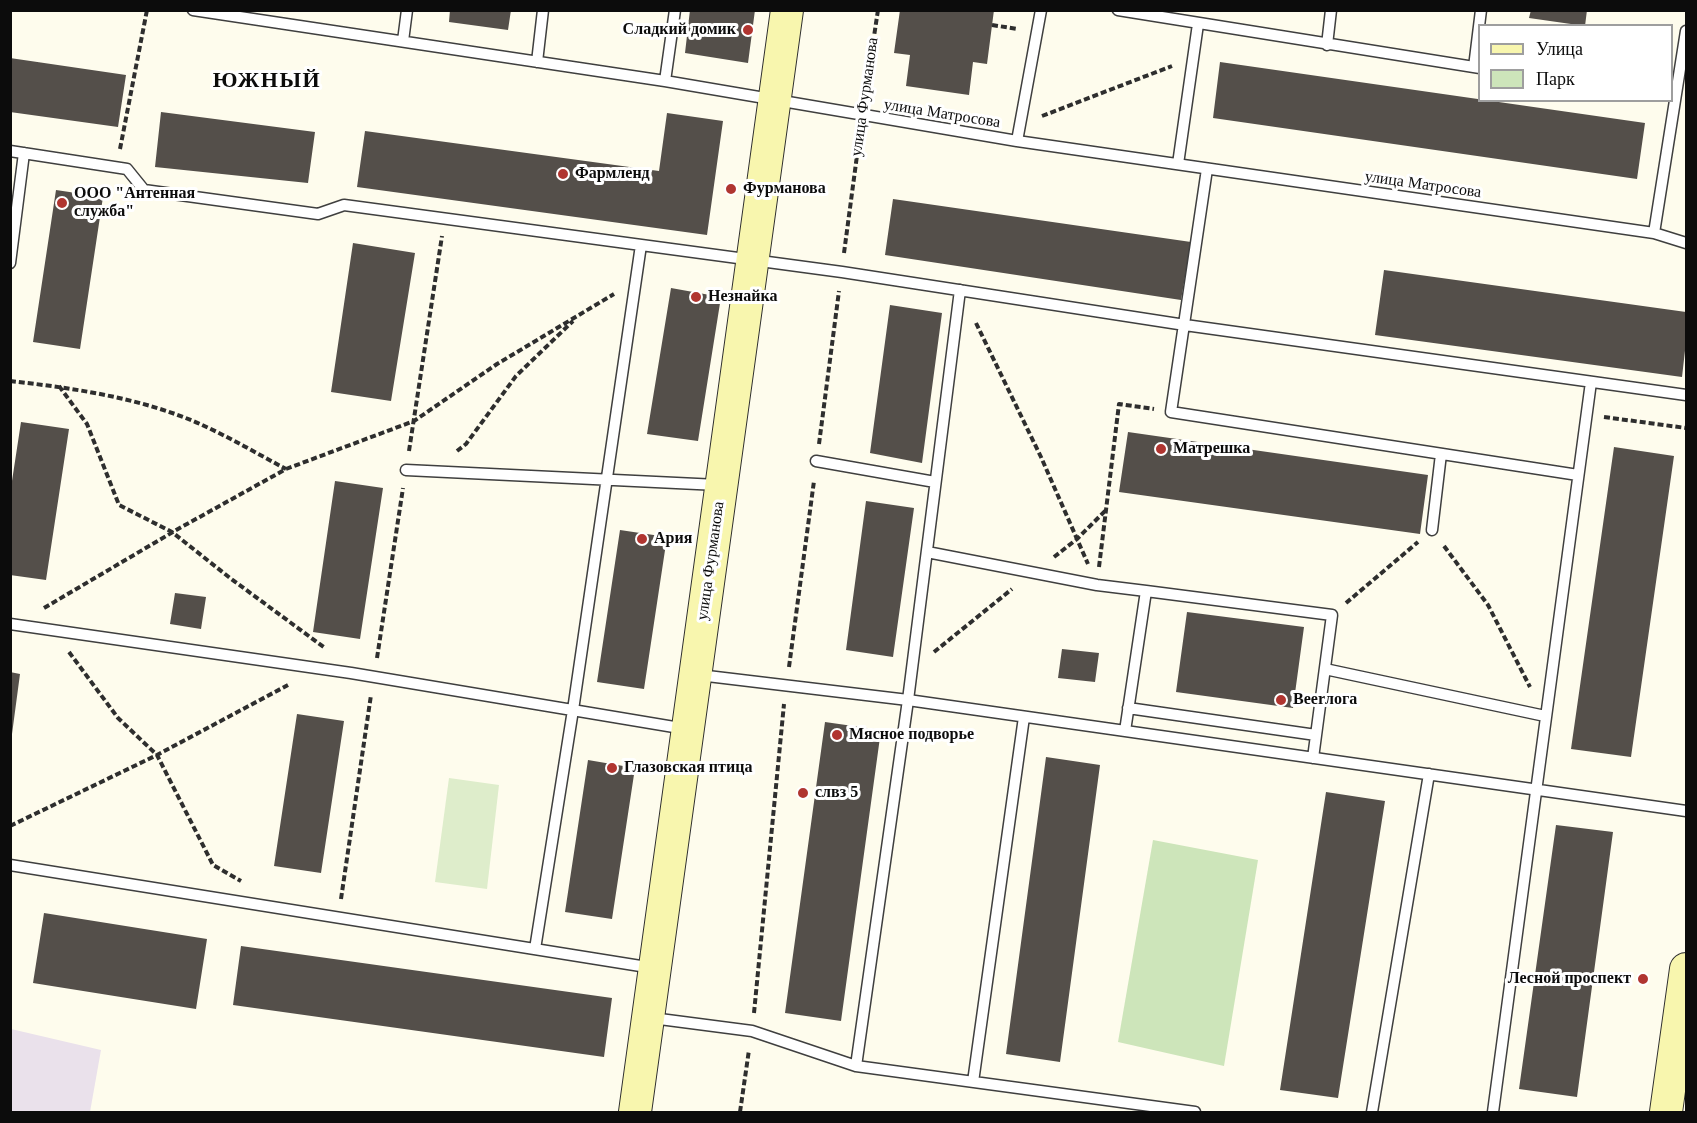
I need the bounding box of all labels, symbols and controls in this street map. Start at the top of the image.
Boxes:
place label: Сладкий домик [623,20,736,40]
marker: Сладкий домик [741,23,755,37]
legend [1478,24,1673,102]
street label: улица Фурманова [847,36,883,158]
text: Улица [1536,39,1583,59]
district label: ЮЖНЫЙ [213,68,321,94]
text: Парк [1536,69,1575,89]
street label: улица Матросова [882,95,1002,133]
place label: Фармленд [575,164,650,184]
marker: Фармленд [556,167,570,181]
street label: улица Матросова [1363,167,1483,203]
place label: Фурманова [743,179,826,199]
marker: Фурманова [724,182,738,196]
place label: ООО "Антенная служба" [74,184,195,222]
marker: ООО "Антенная служба" [55,196,69,210]
place label: Незнайка [708,287,777,307]
marker: Незнайка [689,290,703,304]
place label: Матрешка [1173,439,1250,459]
marker: Матрешка [1154,442,1168,456]
street label: улица Фурманова [693,500,729,622]
place label: Ария [654,529,692,549]
marker: Ария [635,532,649,546]
place label: Beerлога [1293,690,1357,710]
marker: Beerлога [1274,693,1288,707]
place label: Мясное подворье [849,725,974,745]
marker: Мясное подворье [830,728,844,742]
place label: Глазовская птица [624,758,752,778]
marker: Глазовская птица [605,761,619,775]
place label: слвз 5 [815,783,858,803]
marker: слвз 5 [796,786,810,800]
place label: Лесной проспект [1508,969,1631,989]
marker: Лесной проспект [1636,972,1650,986]

